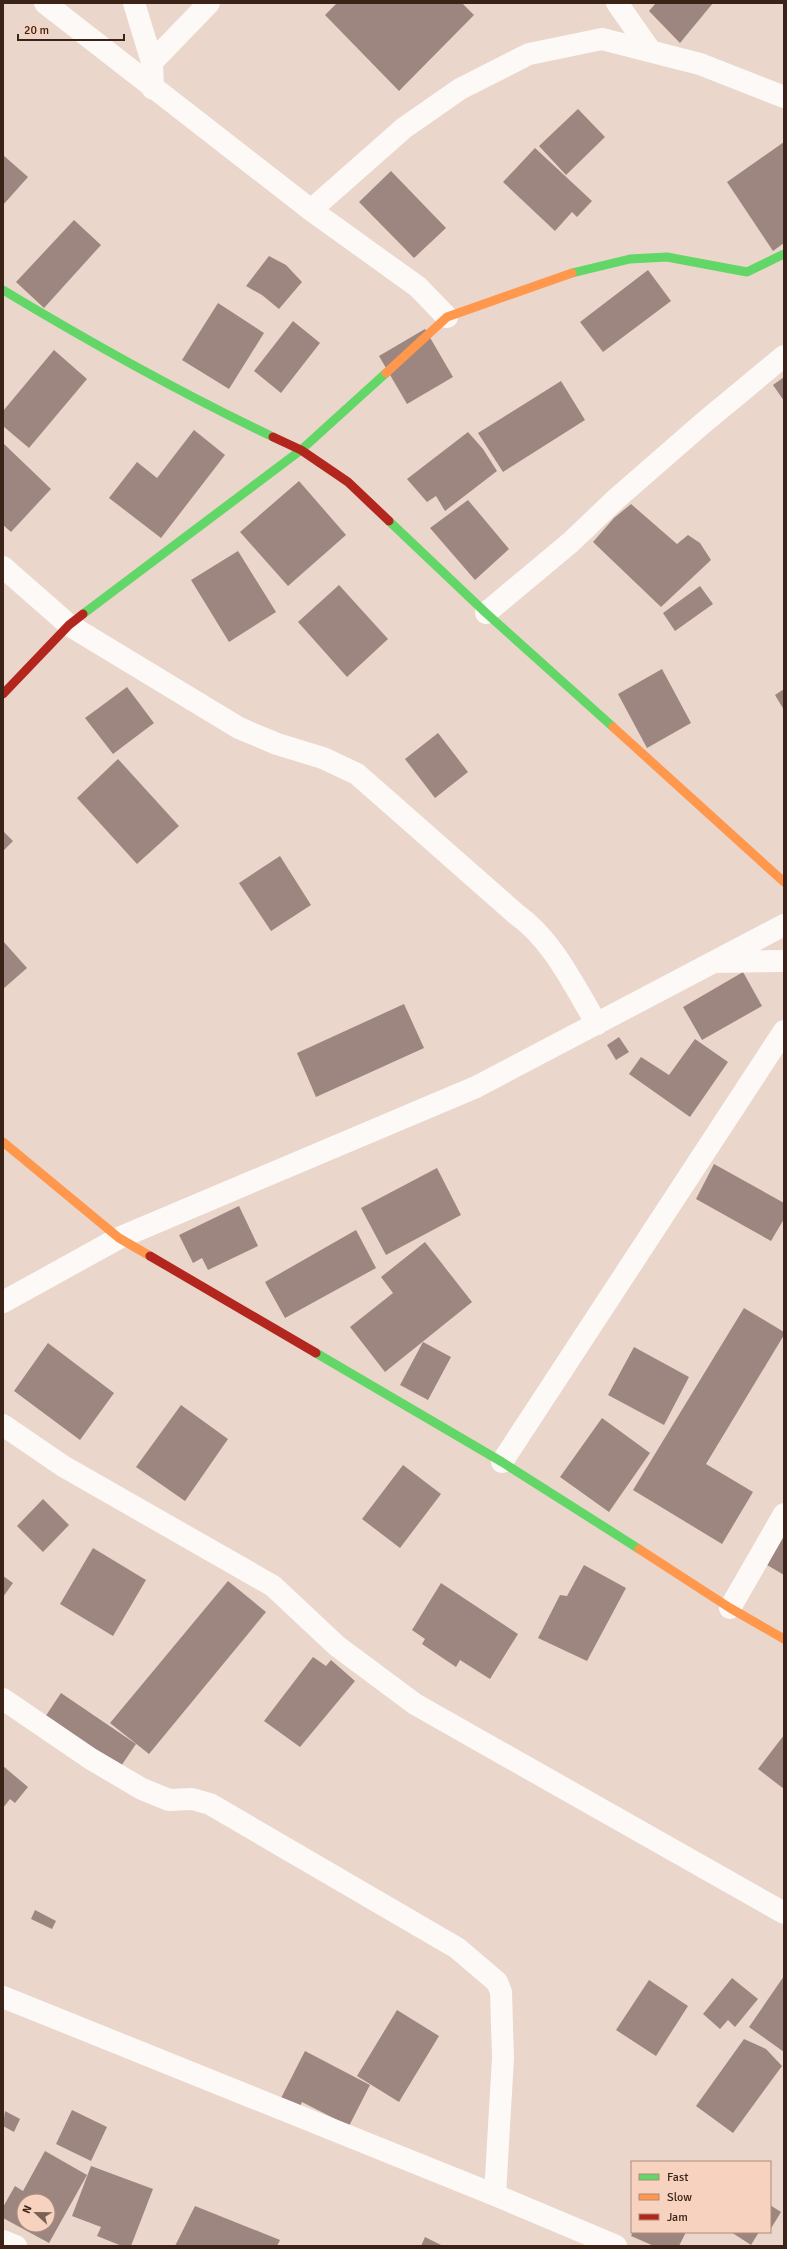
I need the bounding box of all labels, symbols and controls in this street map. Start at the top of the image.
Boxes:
scale bar [18,16,124,42]
text: 20 m [24,23,49,38]
legend [631,2161,771,2233]
text: Fast [667,2170,688,2185]
text: Slow [667,2190,692,2205]
north arrow [16,2193,56,2233]
text: N [20,2203,35,2215]
text: Jam [667,2210,688,2225]

